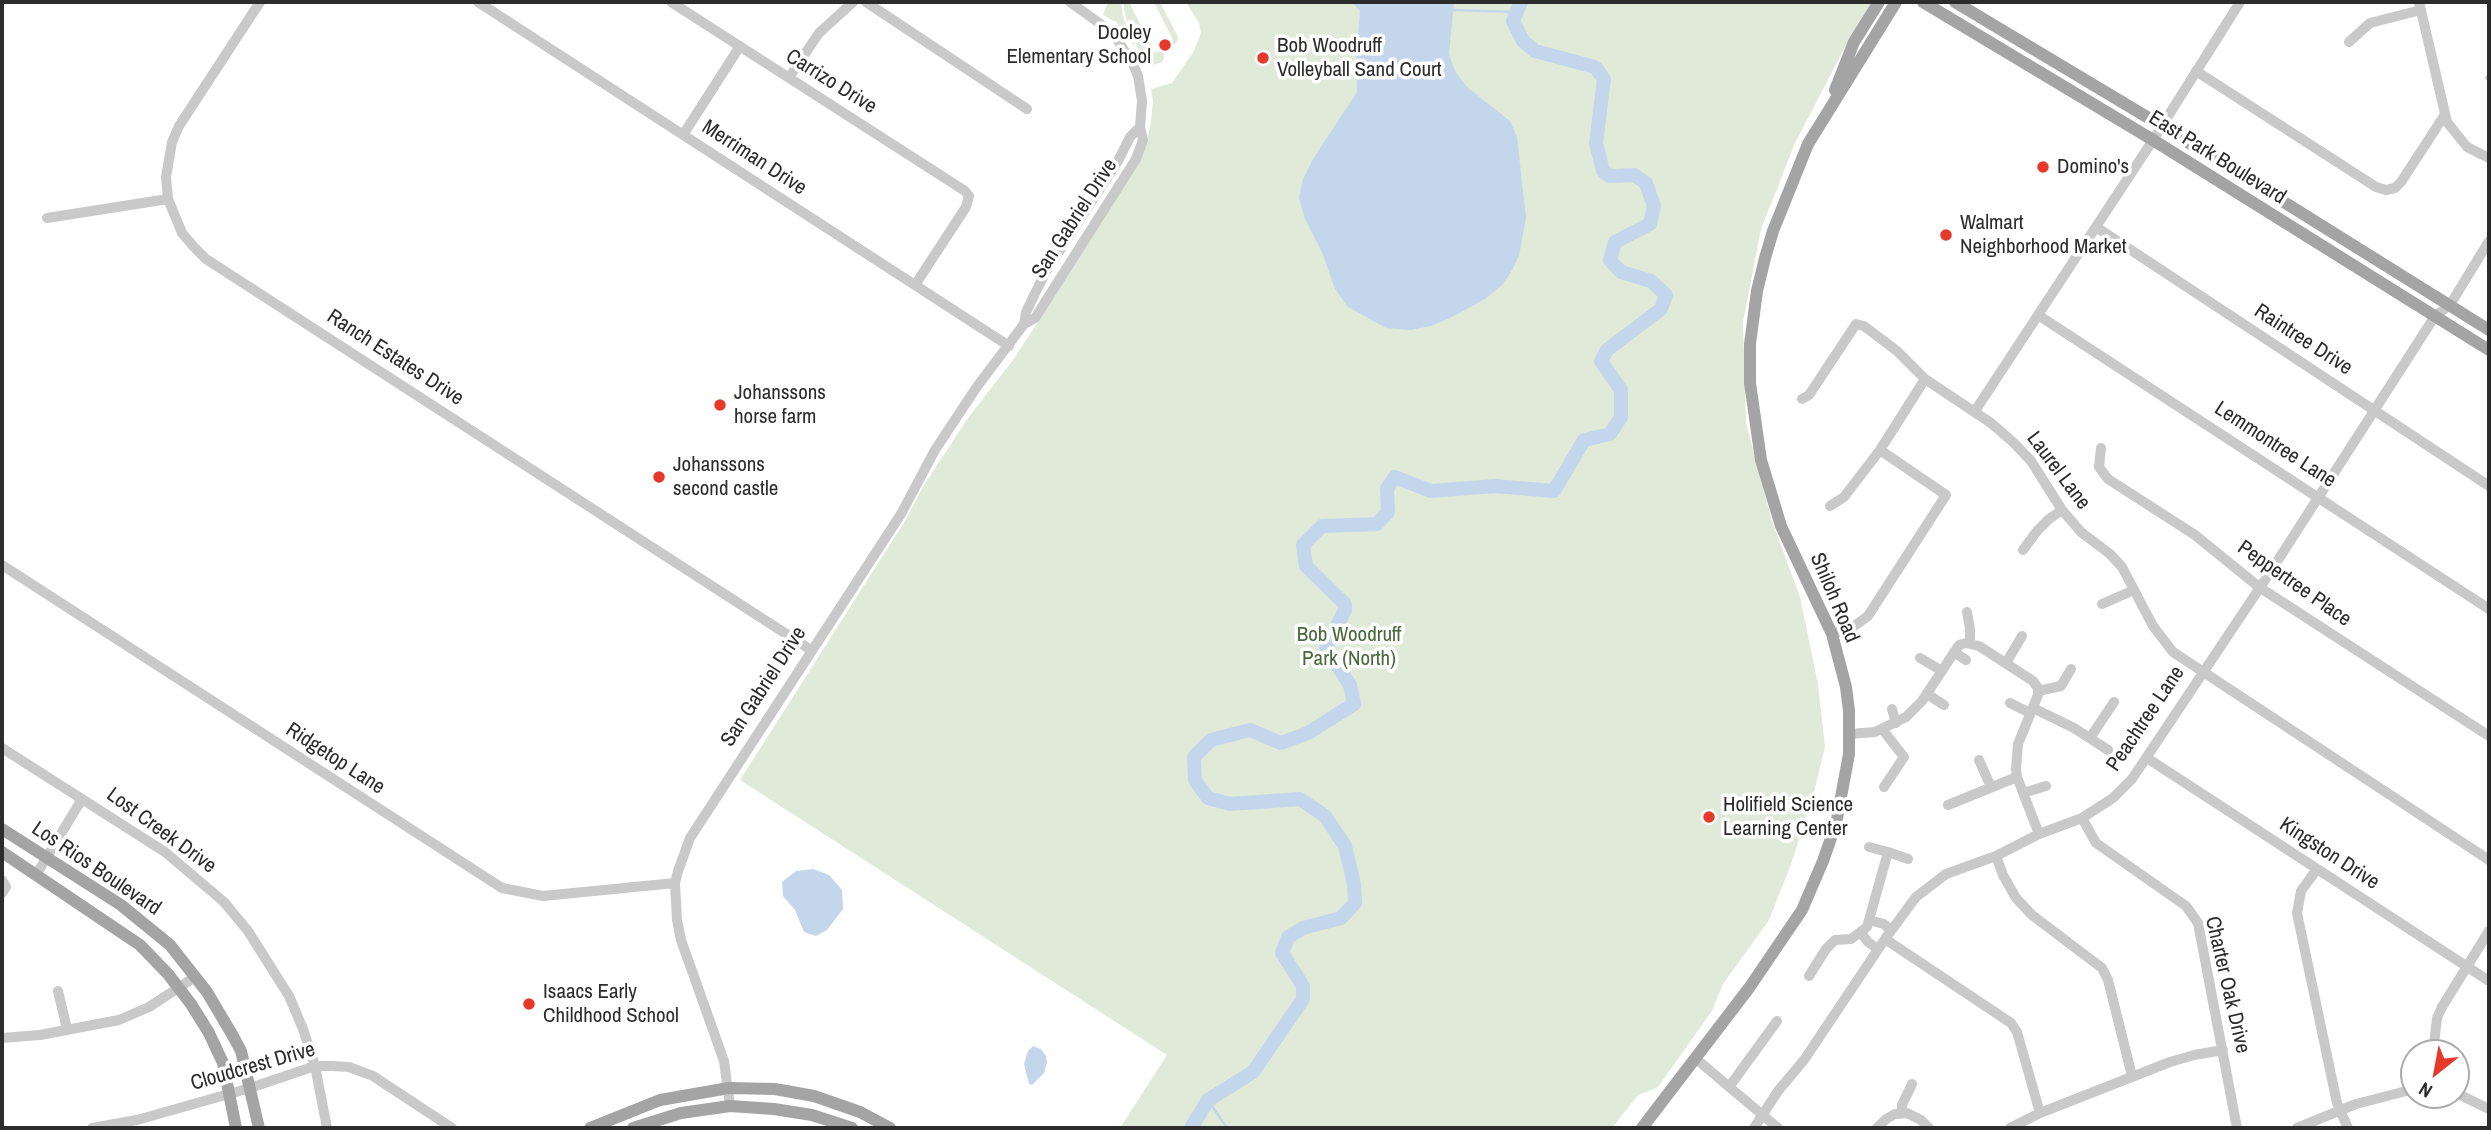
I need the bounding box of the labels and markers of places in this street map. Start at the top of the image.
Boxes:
place label: Dooley Elementary School [1006,20,1151,70]
place label: Bob Woodruff Volleyball Sand Court [1277,33,1442,83]
marker: Dooley Elementary School [1157,37,1173,53]
marker: Bob Woodruff Volleyball Sand Court [1255,50,1271,66]
place label: Domino's [2057,154,2129,180]
marker: Domino's [2035,159,2051,175]
place label: Walmart Neighborhood Market [1960,210,2127,260]
marker: Walmart Neighborhood Market [1938,227,1954,243]
place label: Johanssons horse farm [734,380,826,430]
marker: Johanssons horse farm [712,397,728,413]
place label: Johanssons second castle [673,452,778,502]
marker: Johanssons second castle [651,469,667,485]
place label: Holifield Science Learning Center [1723,792,1853,842]
marker: Holifield Science Learning Center [1701,809,1717,825]
place label: Isaacs Early Childhood School [543,979,679,1029]
marker: Isaacs Early Childhood School [521,996,537,1012]

